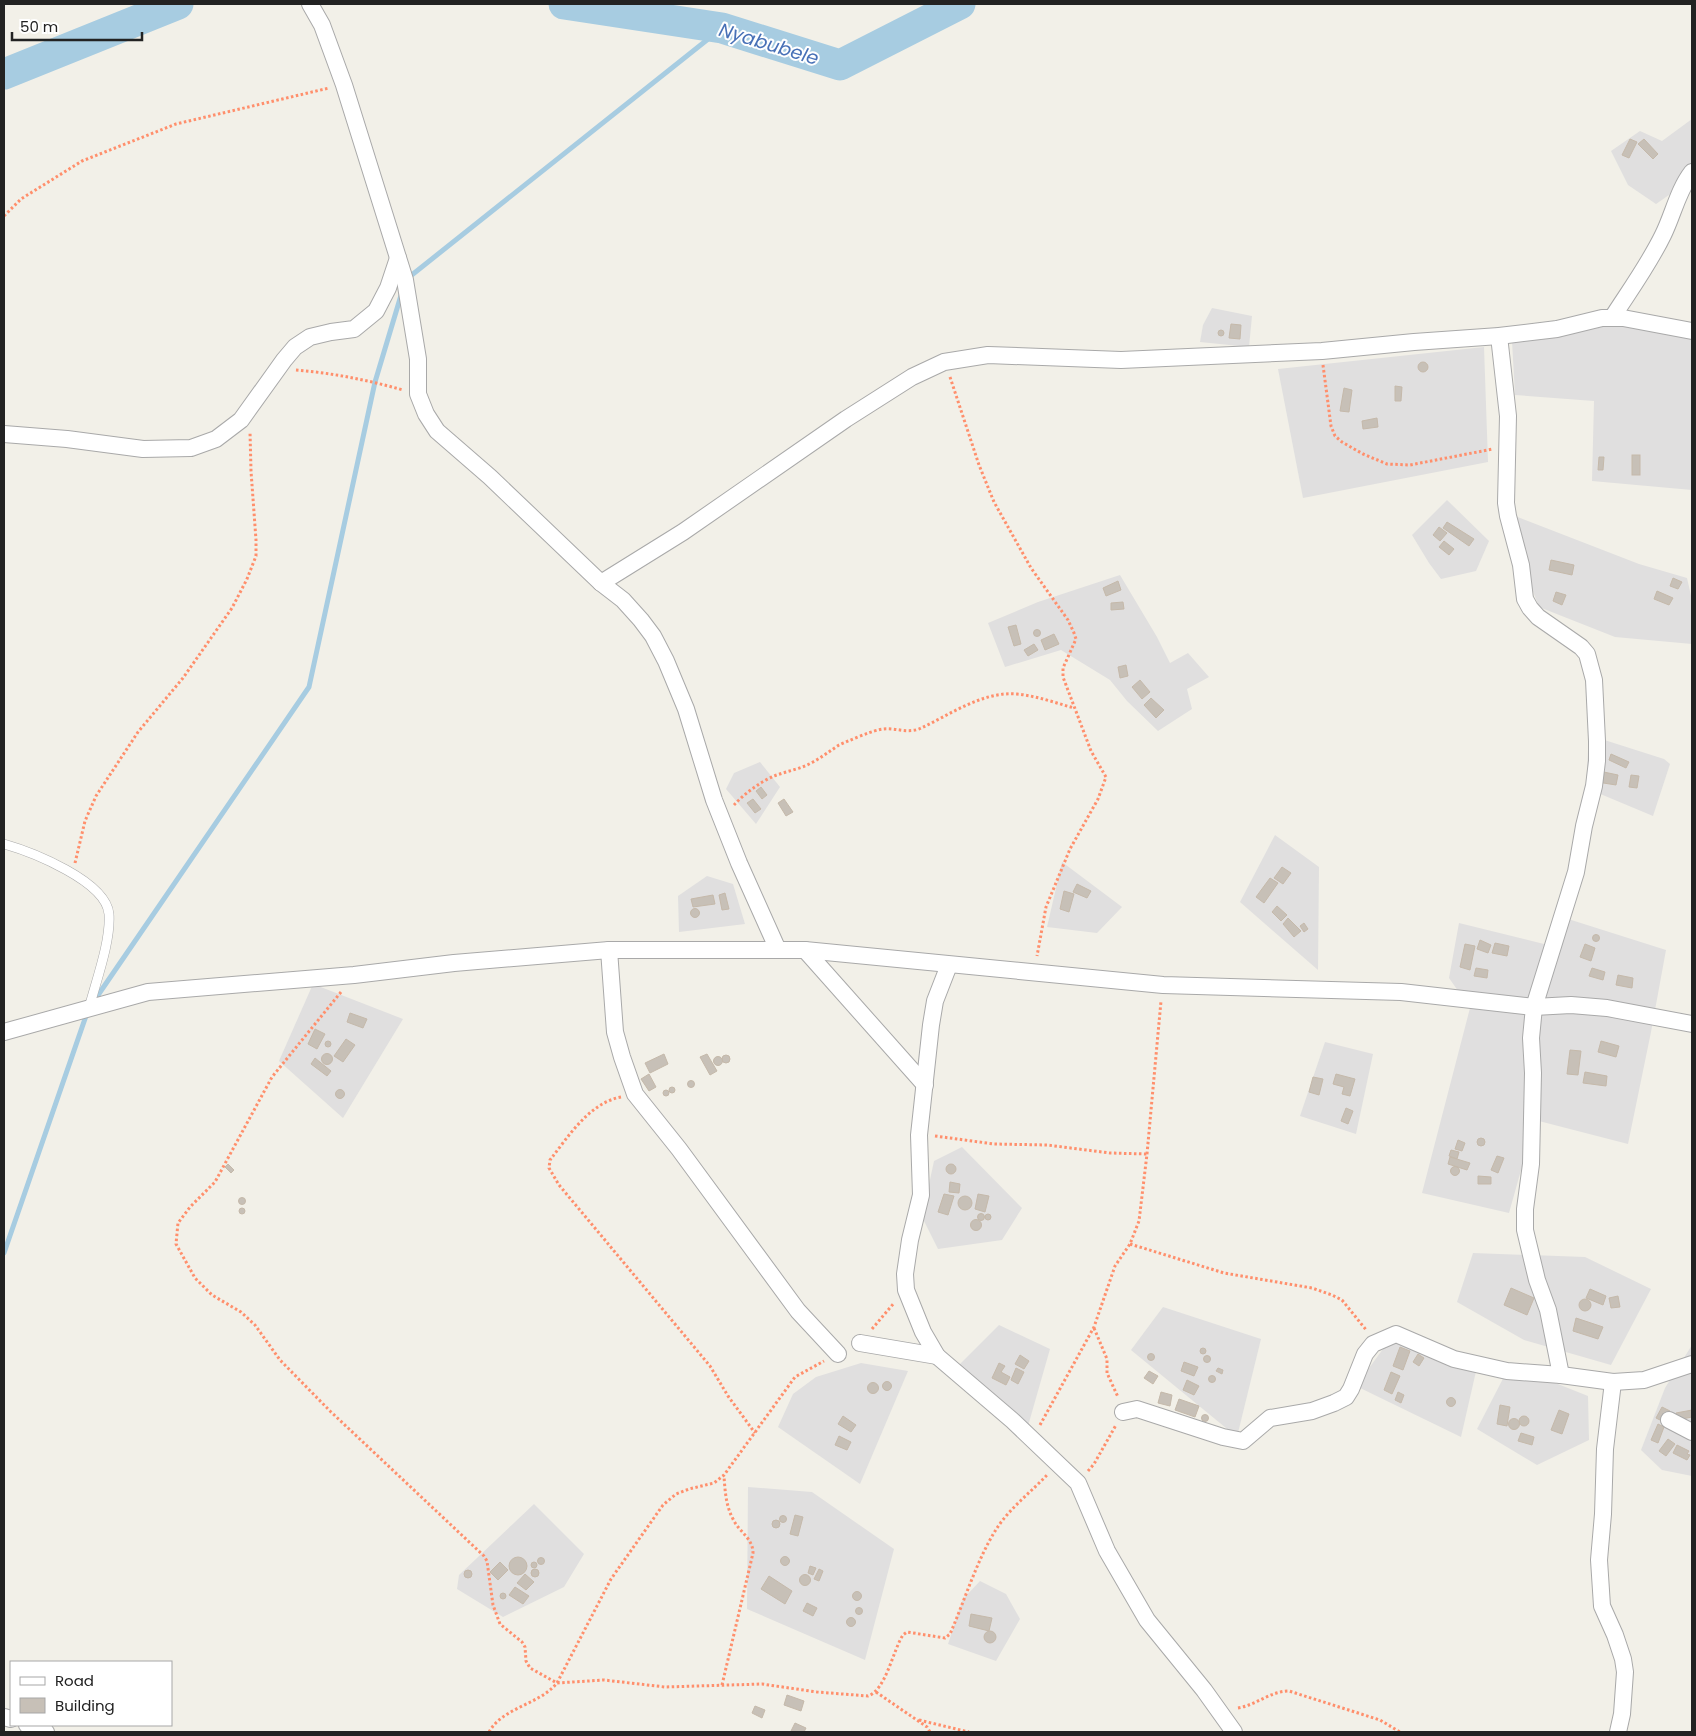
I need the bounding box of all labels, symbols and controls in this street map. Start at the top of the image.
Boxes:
scale bar [12,10,142,42]
text: 50 m [20,16,58,37]
water label: Nyabubele [716,16,822,72]
legend [10,1661,172,1726]
text: Road [55,1670,94,1691]
text: Building [55,1695,115,1716]

